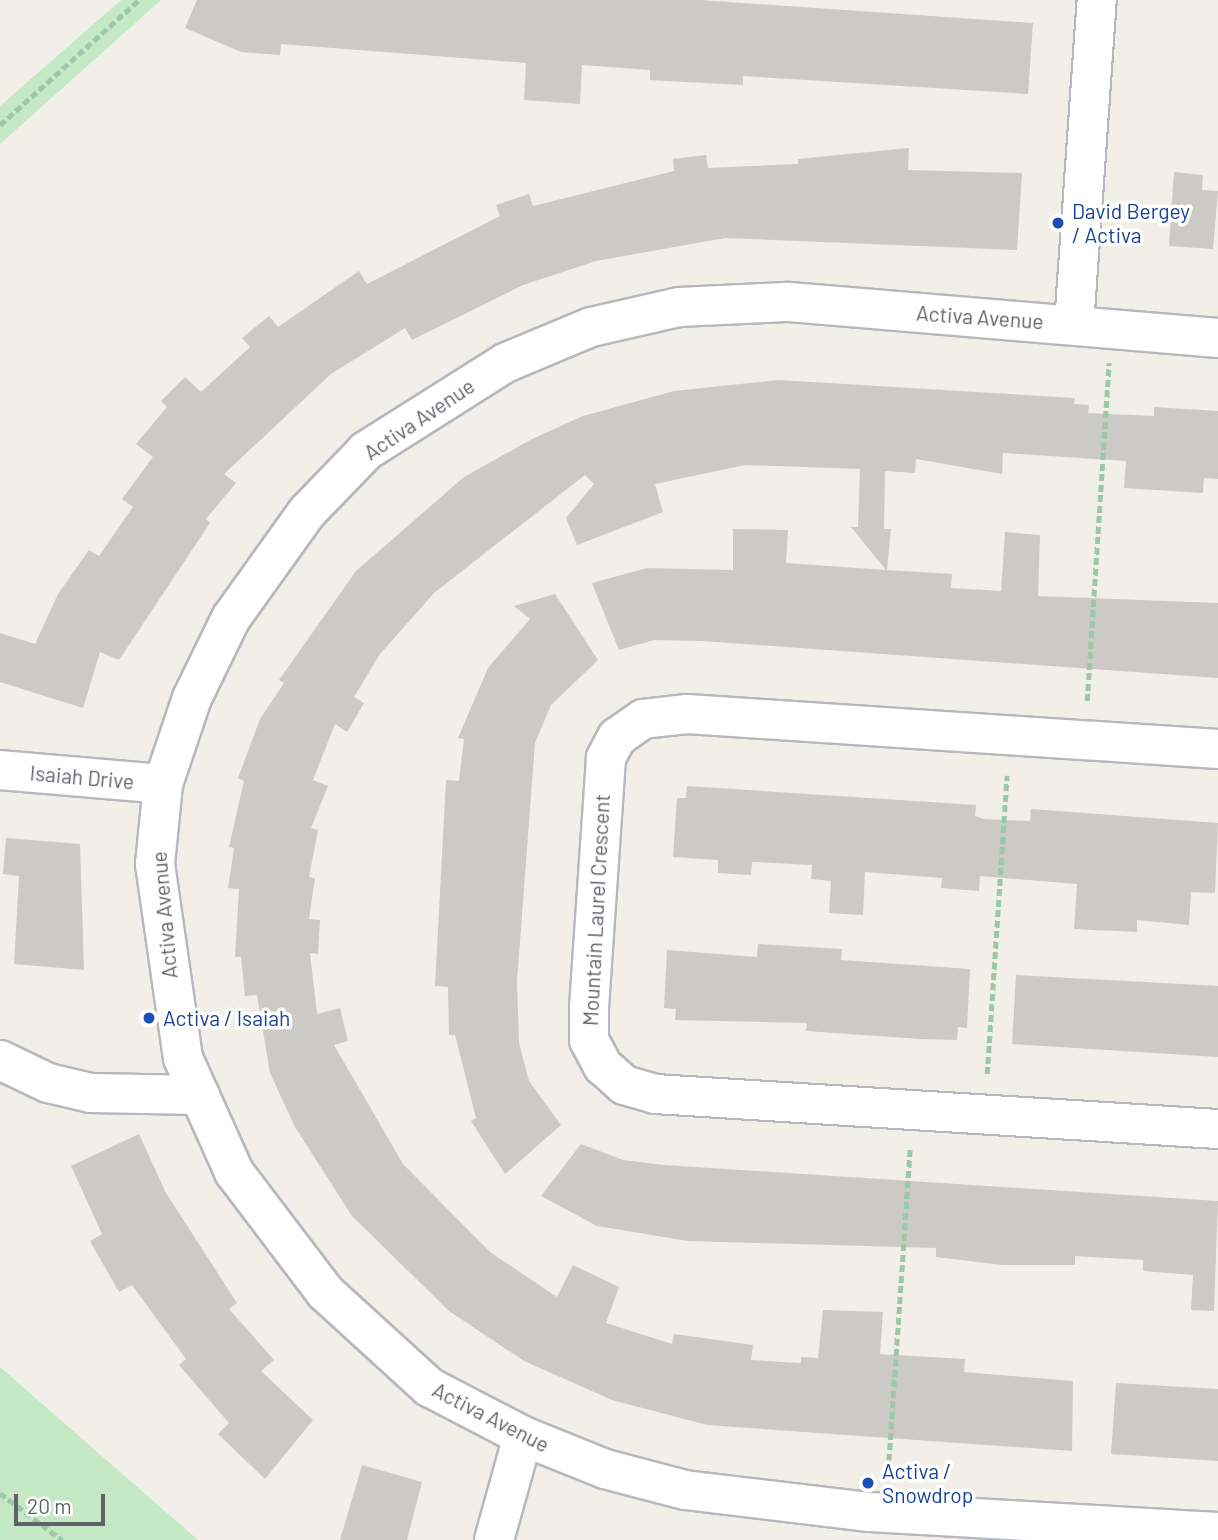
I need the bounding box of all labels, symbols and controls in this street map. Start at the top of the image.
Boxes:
place label: David Bergey / Activa [1072,198,1190,248]
marker: David Bergey / Activa [1050,215,1066,231]
street label: Activa Avenue [915,300,1045,334]
street label: Activa Avenue [359,373,479,465]
street label: Isaiah Drive [29,760,135,794]
street label: Mountain Laurel Crescent [577,793,615,1027]
street label: Activa Avenue [146,850,182,980]
place label: Activa / Isaiah [163,1005,290,1031]
marker: Activa / Isaiah [141,1010,157,1026]
street label: Activa Avenue [428,1377,554,1457]
place label: Activa / Snowdrop [882,1458,973,1508]
marker: Activa / Snowdrop [860,1475,876,1491]
scale bar [18,1480,108,1524]
text: 20 m [27,1493,72,1518]

